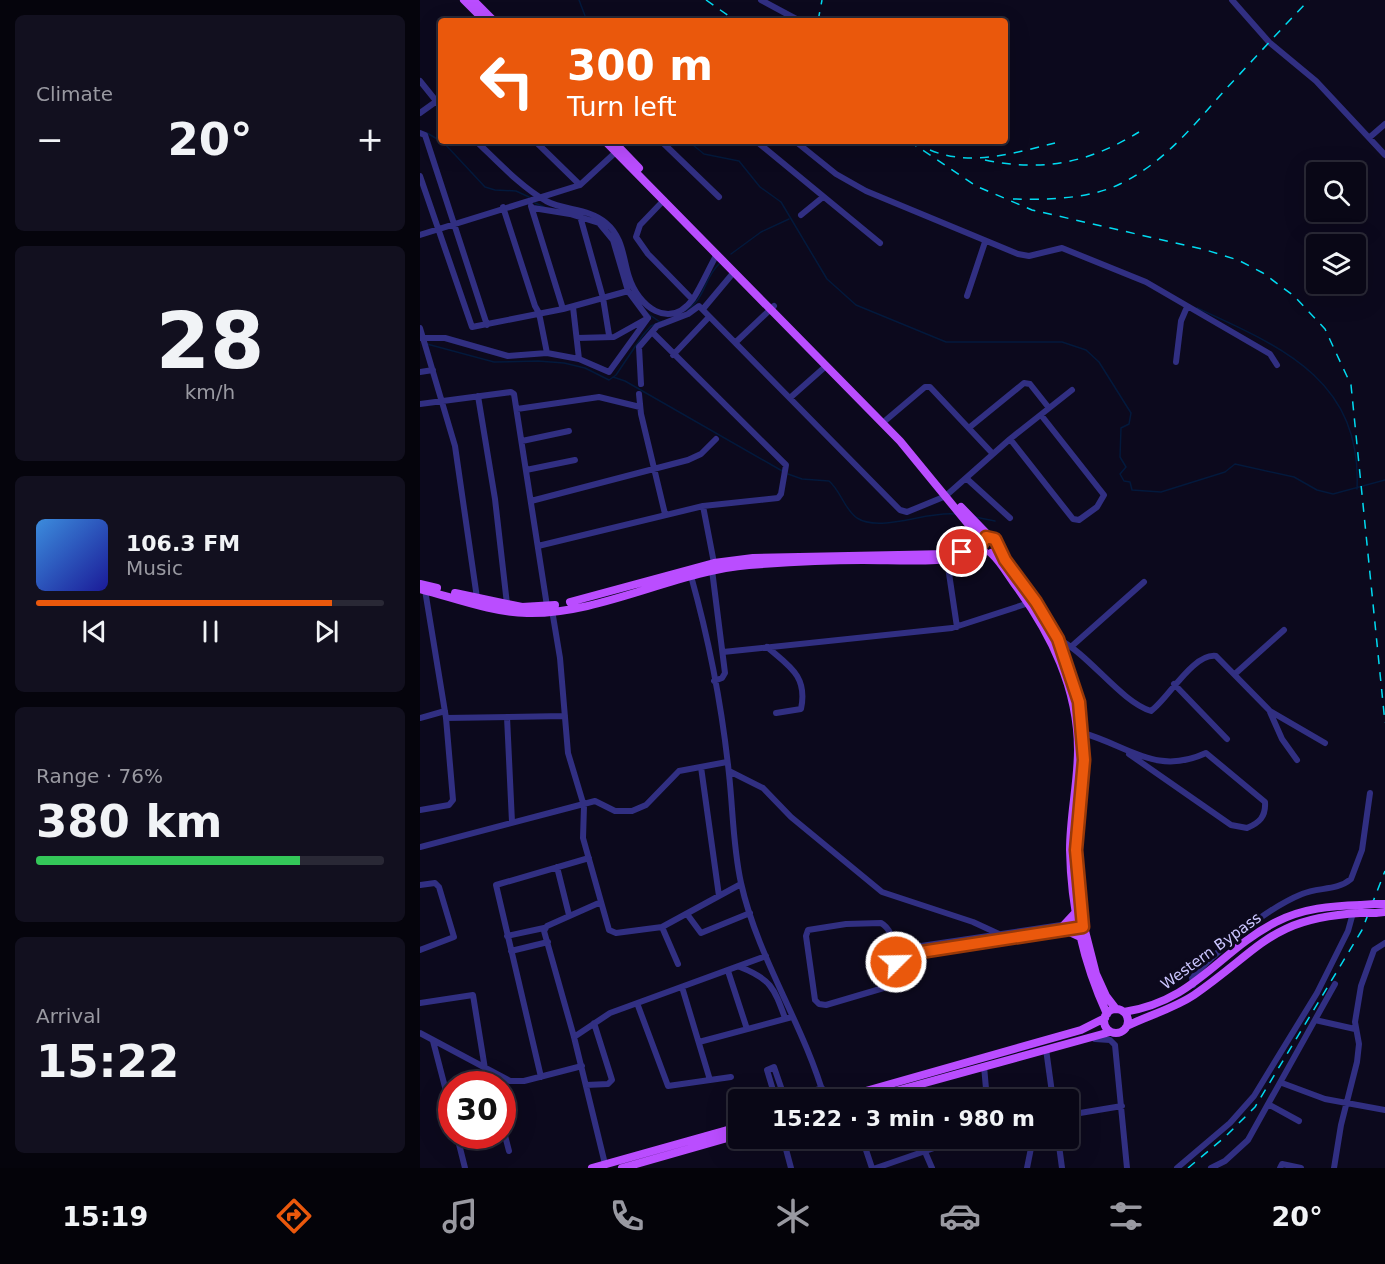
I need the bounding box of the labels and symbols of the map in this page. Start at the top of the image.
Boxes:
pin [936,526,987,577]
street label: Western Bypass [1157,908,1265,993]
position arrow [864,930,928,994]
speed limit sign: 30 [438,1071,516,1149]

